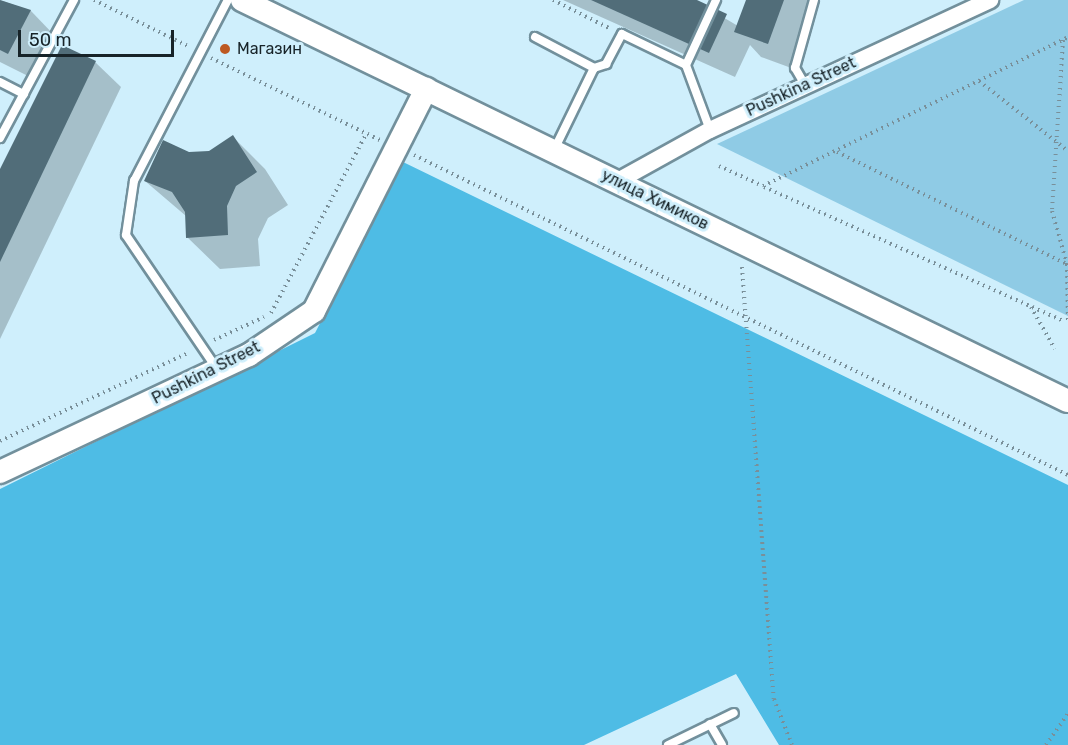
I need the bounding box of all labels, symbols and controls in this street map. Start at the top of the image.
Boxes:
scale bar [21,18,177,56]
text: 50 m [29,29,72,51]
place label: Магазин [237,39,302,59]
marker: Магазин [218,42,232,56]
street label: Pushkina Street [743,53,859,121]
street label: улица Химиков [598,166,712,234]
street label: Pushkina Street [149,338,263,408]

